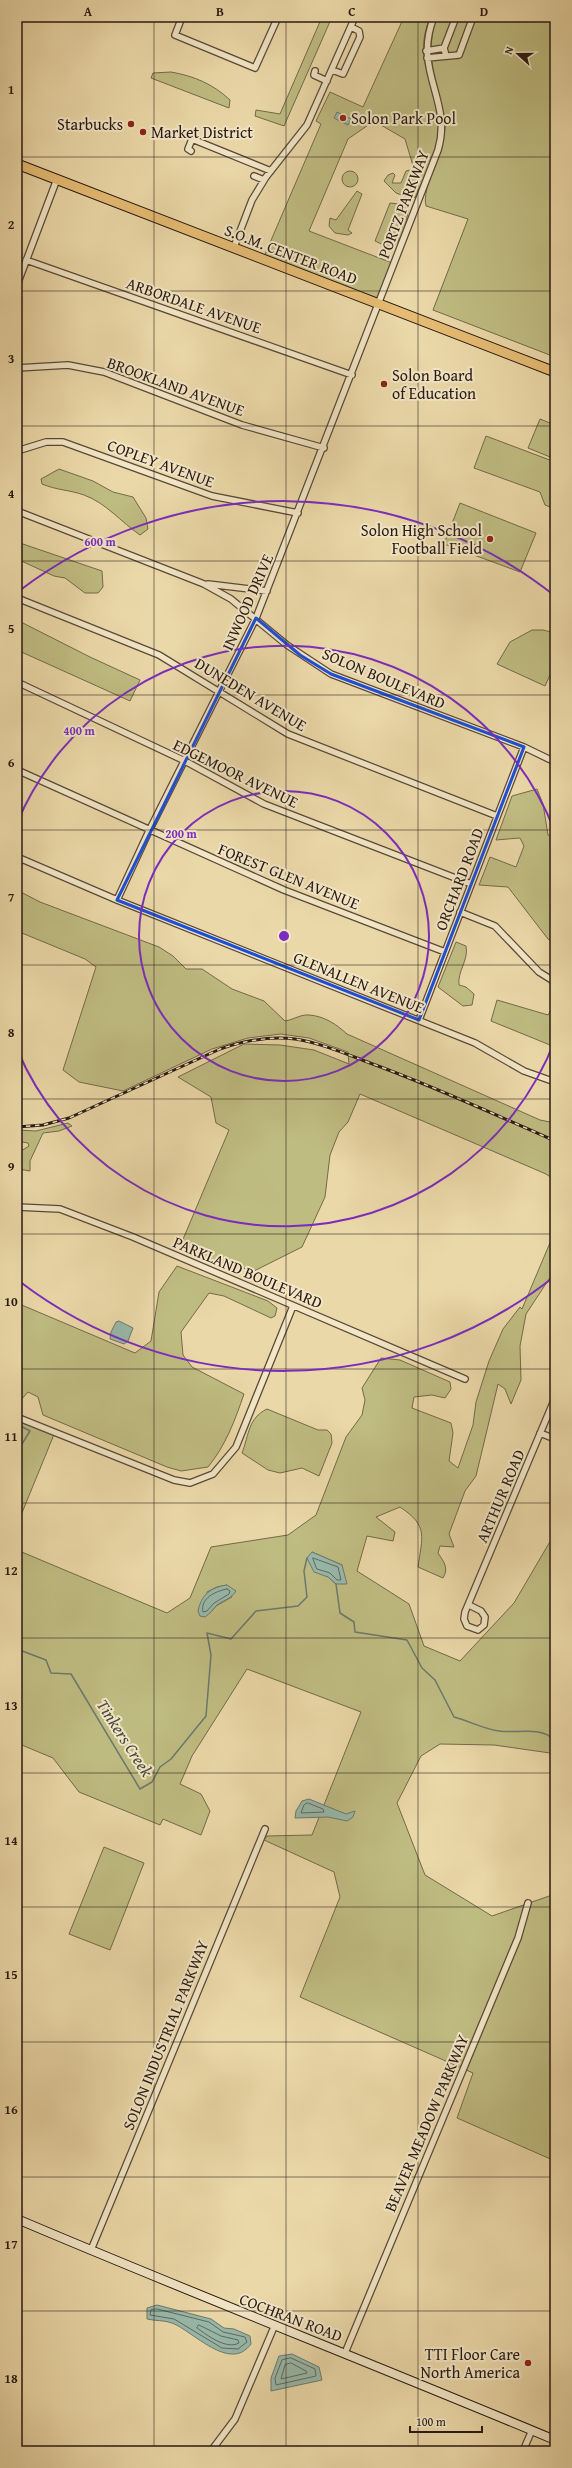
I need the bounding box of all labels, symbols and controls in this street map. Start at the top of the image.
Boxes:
text: A [84,2,93,21]
text: B [216,2,224,21]
text: C [348,2,356,21]
text: D [480,2,488,21]
north arrow [498,34,538,74]
text: N [500,44,518,57]
text: 1 [8,80,14,99]
place label: Solon Park Pool [351,106,456,130]
place label: Starbucks [57,112,123,136]
marker: Solon Park Pool [338,113,348,123]
marker: Starbucks [126,119,136,129]
place label: Market District [151,120,253,144]
marker: Market District [138,127,148,137]
street label: PORTZ PARKWAY [371,146,435,262]
text: 2 [8,215,15,234]
street label: S.O.M. CENTER ROAD [221,218,361,291]
street label: ARBORDALE AVENUE [123,271,265,339]
text: 3 [8,349,14,368]
street label: BROOKLAND AVENUE [104,350,248,422]
place label: Solon Board of Education [392,363,476,405]
marker: Solon Board of Education [379,379,389,389]
street label: COPLEY AVENUE [104,433,218,493]
text: 4 [8,484,15,503]
place label: Solon High School Football Field [361,518,483,560]
text: 600 m [84,533,117,550]
marker: Solon High School Football Field [485,534,495,544]
street label: INWOOD DRIVE [215,550,279,654]
text: 5 [8,619,15,638]
street label: SOLON BOULEVARD [319,641,450,715]
street label: DUNEDEN AVENUE [191,651,311,737]
text: 400 m [63,722,96,739]
street label: EDGEMOOR AVENUE [169,732,303,814]
text: 6 [8,753,15,772]
street label: ORCHARD ROAD [428,824,490,934]
text: 200 m [165,825,198,842]
street label: FOREST GLEN AVENUE [215,837,363,915]
text: 7 [8,888,15,907]
centre of rings [277,929,291,943]
street label: GLENALLEN AVENUE [290,945,428,1019]
text: 8 [8,1023,15,1042]
text: 9 [8,1157,15,1176]
street label: PARKLAND BOULEVARD [170,1230,327,1314]
text: 10 [4,1292,18,1311]
text: 11 [4,1427,18,1446]
street label: ARTHUR ROAD [470,1445,531,1546]
text: 12 [4,1561,18,1580]
water label: Tinkers Creek [91,1694,160,1782]
text: 13 [4,1696,18,1715]
text: 14 [4,1831,18,1850]
street label: SOLON INDUSTRIAL PARKWAY [116,1936,214,2134]
text: 15 [4,1965,18,1984]
street label: BEAVER MEADOW PARKWAY [378,2030,474,2215]
text: 16 [4,2100,18,2119]
text: 17 [4,2235,18,2254]
street label: COCHRAN ROAD [236,2286,346,2348]
place label: TTI Floor Care North America [421,2342,520,2384]
marker: TTI Floor Care North America [523,2358,533,2368]
text: 18 [4,2369,18,2388]
scale bar [410,2408,482,2434]
text: 100 m [416,2413,446,2430]

